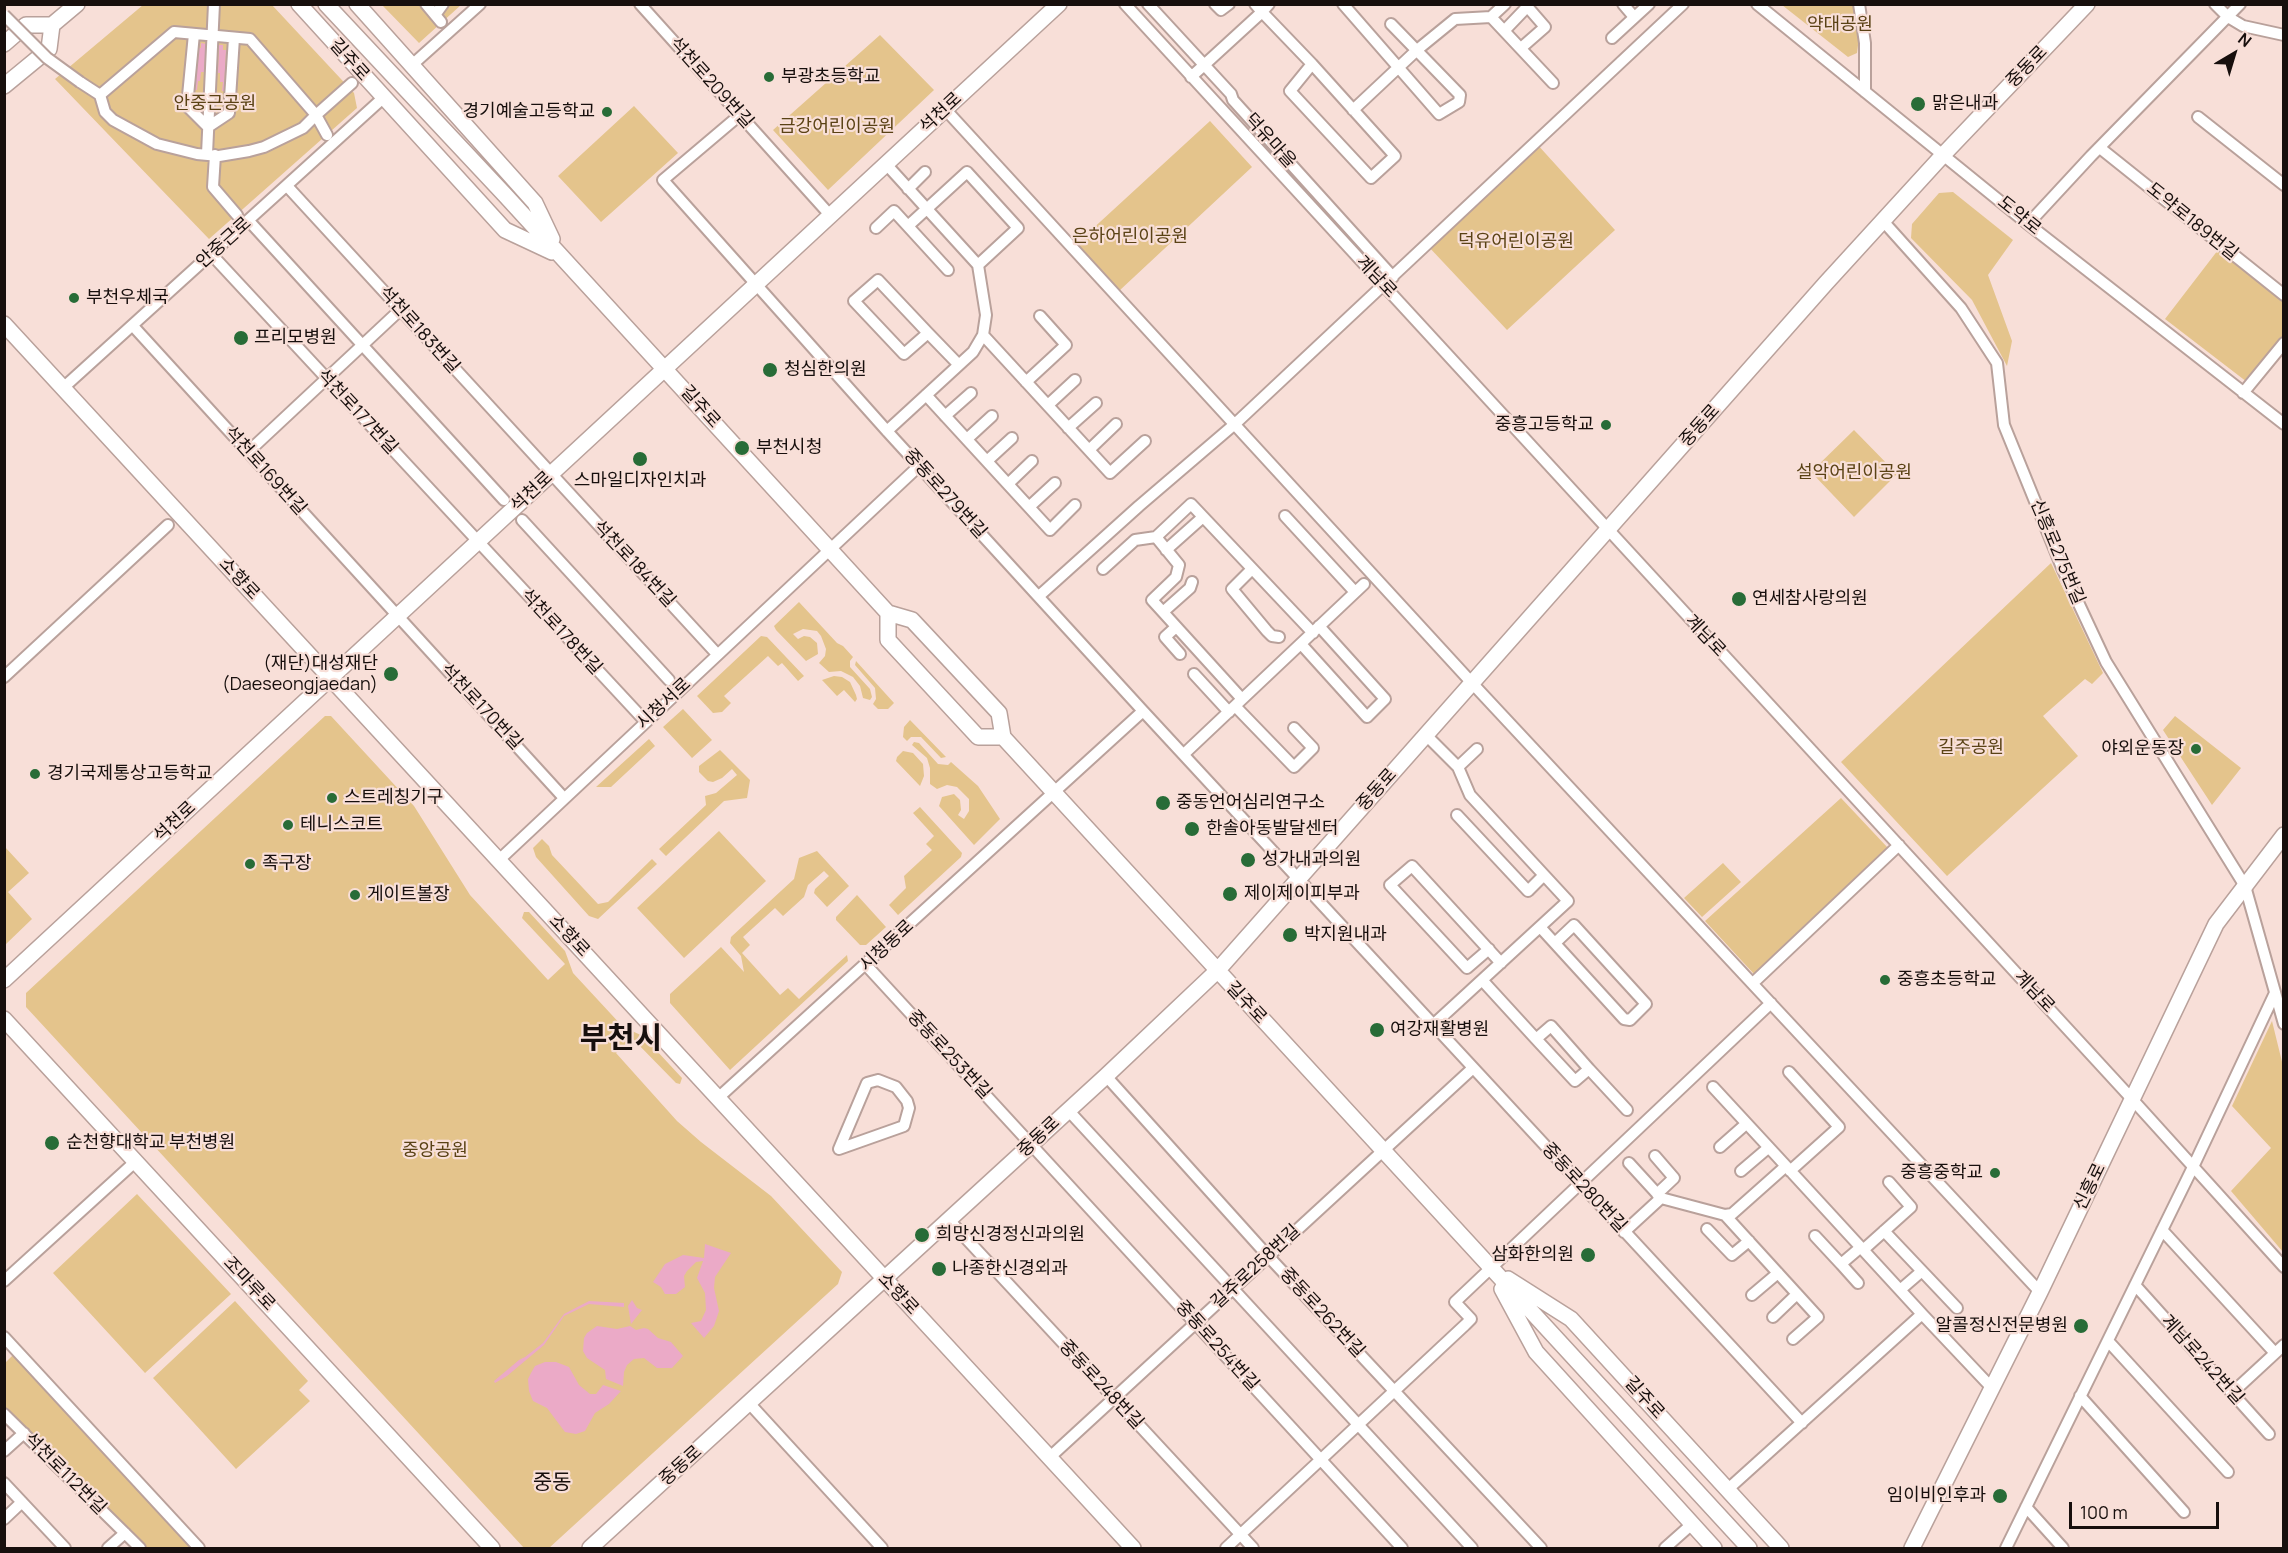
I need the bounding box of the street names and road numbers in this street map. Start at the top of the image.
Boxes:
street label: 석천로209번길 [664,33,758,133]
street label: 길주로 [324,34,374,86]
street label: 중동로 [2002,42,2052,92]
street label: 석천로 [915,88,967,138]
street label: 덕유마을 [1240,109,1300,173]
street label: 도약로189번길 [2142,179,2242,265]
street label: 도약로 [1993,192,2045,240]
street label: 안중근로 [192,213,256,273]
street label: 계남로 [1351,251,1401,303]
street label: 석천로183번길 [374,282,464,378]
street label: 석천로177번길 [312,365,402,459]
street label: 길주로 [675,381,725,433]
street label: 중동로 [1675,400,1725,452]
street label: 석천로169번길 [220,422,310,520]
street label: 중동로279번길 [899,445,991,543]
street label: 석천로 [506,467,558,517]
street label: 신흥로275번길 [2025,496,2089,608]
street label: 석천로184번길 [588,516,680,612]
street label: 소향로 [214,553,264,605]
street label: 석천로178번길 [516,585,606,679]
street label: 계남로 [1680,610,1730,662]
street label: 석천로170번길 [436,659,526,755]
street label: 시청서로 [632,674,696,734]
street label: 중동로 [1352,764,1402,816]
street label: 석천로 [149,797,201,847]
street label: 소향로 [544,910,594,962]
street label: 시청동로 [855,916,919,976]
street label: 계남로 [2009,966,2059,1018]
street label: 길주로 [1221,977,1271,1029]
street label: 중동로253번길 [902,1006,996,1104]
street label: 중동로 [1013,1112,1065,1162]
street label: 중동로280번길 [1537,1139,1631,1237]
street label: 신흥로 [2069,1160,2111,1214]
street label: 길주로258번길 [1207,1220,1305,1314]
street label: 조마루로 [219,1252,279,1316]
street label: 중동로262번길 [1275,1264,1369,1362]
street label: 소향로 [873,1268,923,1320]
street label: 중동로254번길 [1171,1296,1263,1396]
street label: 계남로242번길 [2156,1311,2248,1409]
street label: 중동로248번길 [1054,1336,1148,1434]
street label: 길주로 [1619,1372,1669,1424]
street label: 석천로112번길 [19,1428,111,1520]
street label: 중동로 [655,1441,707,1491]

